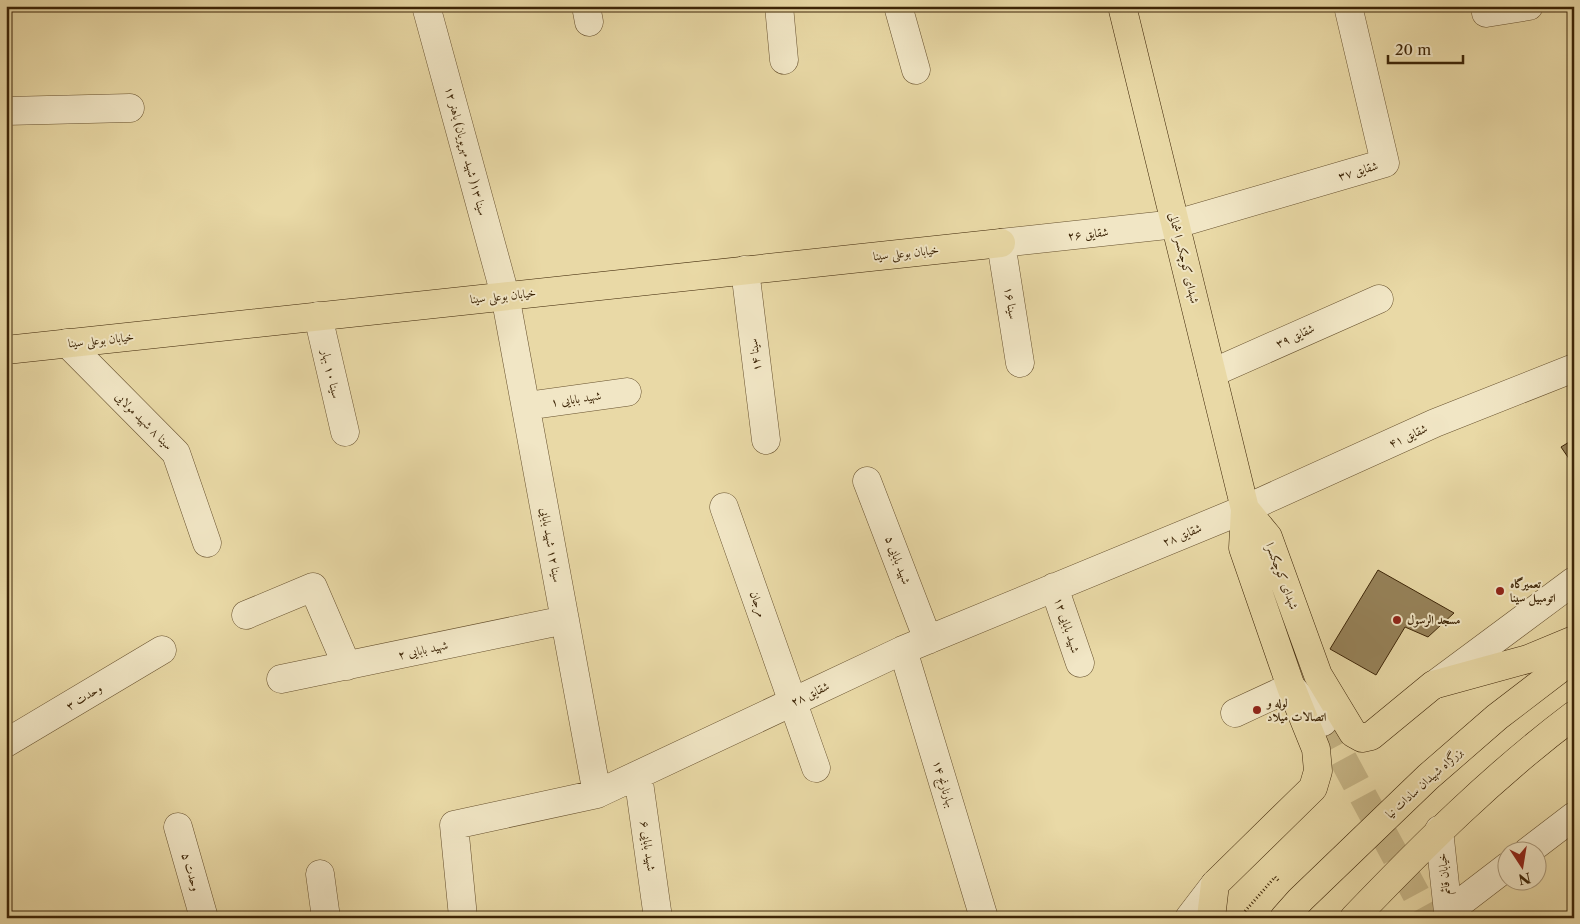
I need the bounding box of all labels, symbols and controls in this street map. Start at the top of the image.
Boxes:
scale bar [1388,32,1462,64]
text: 20 m [1395,40,1431,59]
street label: سینا ۱۳( شهید مهرپویان) باهنر ۱۲ [440,85,491,218]
street label: شقایق ۳۷ [1336,158,1380,184]
street label: شهدای کوچکسرا شمالی [1164,211,1203,305]
street label: شقایق ۲۶ [1067,224,1109,244]
street label: خیابان بوعلی سینا [872,242,940,265]
street label: خیابان بوعلی سینا [469,285,537,308]
street label: سینا ۱۶ [1002,286,1021,320]
street label: شقایق ۳۹ [1273,320,1317,352]
street label: خیابان بوعلی سینا [67,329,135,352]
street label: سینا ۱۴ [745,338,764,372]
street label: سینا ۱۰ بهار [317,347,344,400]
street label: شهید بابایی ۱ [550,388,602,410]
street label: سینا ۸ شهید مولایی [112,389,177,454]
street label: شقایق ۴۱ [1386,420,1430,452]
street label: سینا ۱۲ شهید بابایی [537,506,566,584]
street label: شقایق ۲۸ [1160,520,1204,550]
street label: شهید بابایی ۵ [881,534,915,586]
street label: شهدای کوچکسرا [1261,540,1302,612]
place label: تعمیرگاه اتومبیل سینا [1510,576,1556,606]
marker: تعمیرگاه اتومبیل سینا [1494,585,1506,597]
street label: مرجان [745,589,770,620]
street label: شهید بابایی ۱۲ [1051,595,1083,655]
place label: مسجد الرسول [1407,612,1461,628]
marker: مسجد الرسول [1391,614,1403,626]
street label: شهید بابایی ۲ [397,637,449,663]
street label: شقایق ۲۸ [788,678,832,710]
street label: وحدت ۳ [63,680,105,714]
place label: لوله و اتصالات میلاد [1265,695,1327,724]
marker: لوله و اتصالات میلاد [1251,704,1263,716]
street label: بزرگراه شهیدان سادات نیا [1382,744,1466,822]
street label: بهارنارنج ۱۴ [927,758,959,810]
street label: شهید بابایی ۶ [637,820,659,872]
north arrow [1498,842,1548,892]
street label: وحدت ۵ [178,851,204,893]
street label: خیابان قائم [1434,852,1457,896]
text: N [1517,869,1533,889]

